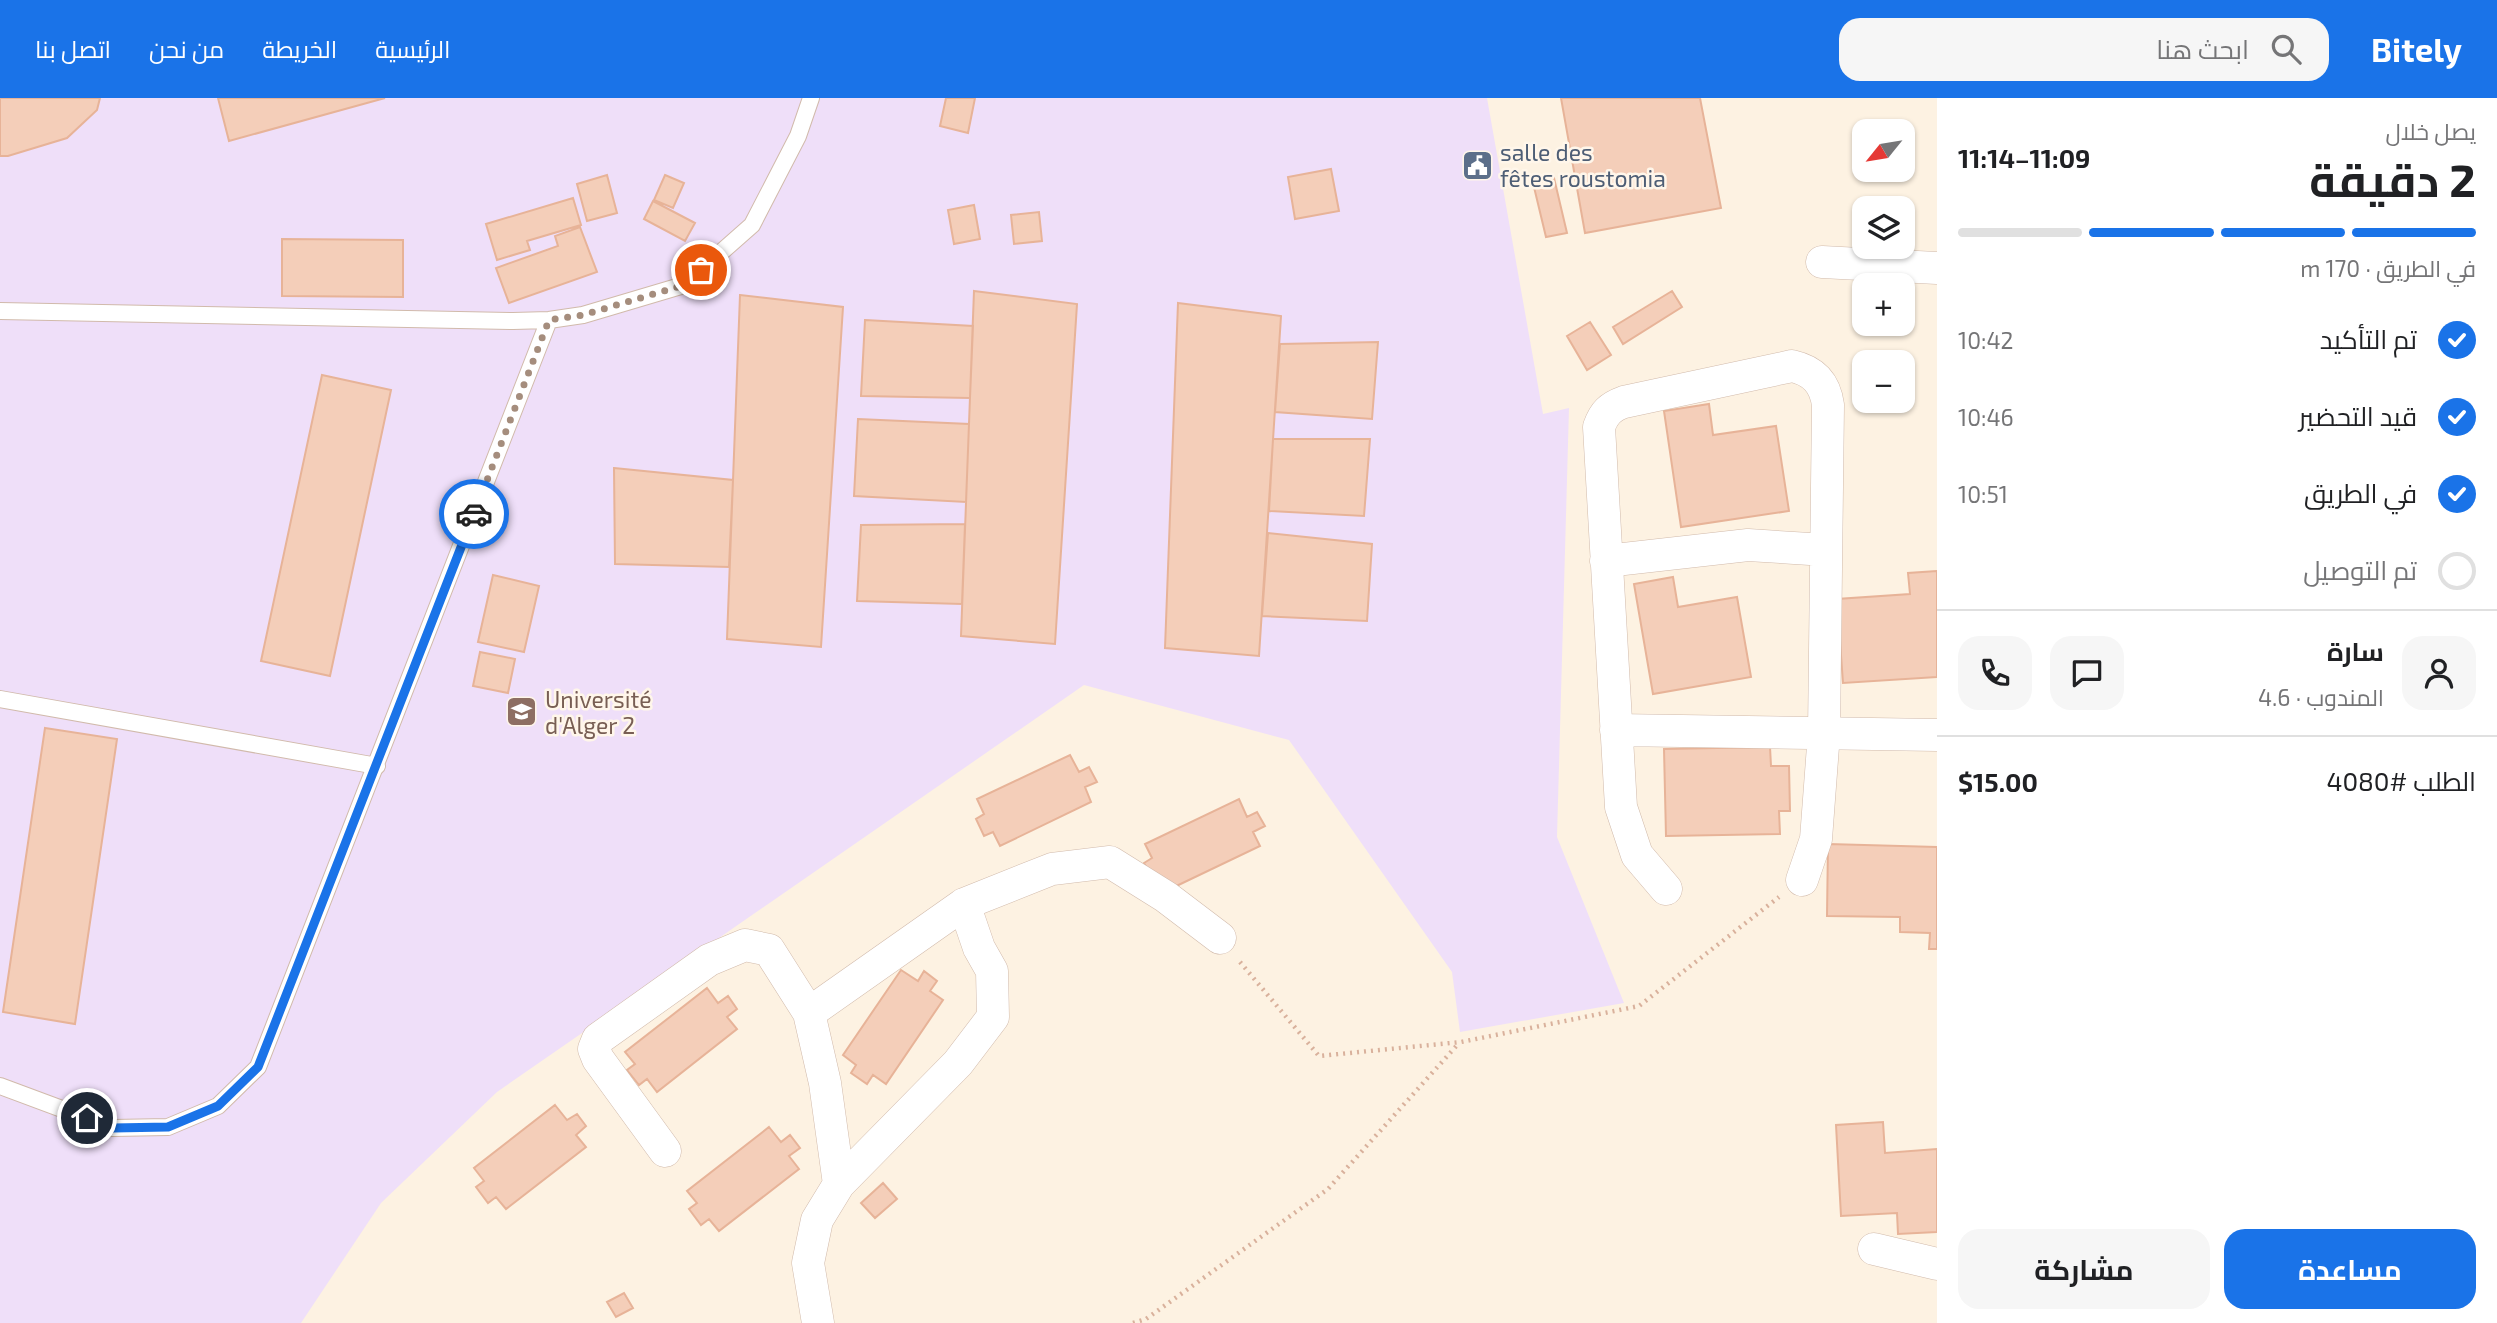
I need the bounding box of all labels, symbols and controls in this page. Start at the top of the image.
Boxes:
search box [1839,18,2329,81]
text: Bitely [2371,29,2462,69]
icon: search [2267,30,2305,68]
text: ابحث هنا [2156,33,2249,64]
text: اتصل بنا [35,34,111,63]
text: من نحن [149,34,224,63]
text: الخريطة [262,34,337,63]
text: الرئيسية [375,34,450,63]
text: يصل خلال [2386,117,2476,145]
north arrow [1852,119,1914,182]
map controls [1852,119,1915,413]
place label: salle des fêtes roustomia [1500,138,1666,192]
text: 11:09–11:14 [1958,142,2090,173]
public building icon: salle des fêtes roustomia [1460,148,1494,182]
text: 2 دقيقة [2309,151,2476,206]
button: layers [1852,196,1915,259]
pin [671,240,731,300]
icon: bag [682,251,720,289]
text: في الطريق · 170 m [2300,254,2476,282]
button: + [1852,273,1915,336]
icon: check [2438,321,2476,359]
text: تم التأكيد [2320,323,2417,354]
text: 10:42 [1958,326,2014,354]
button: − [1852,350,1915,413]
icon: check [2438,398,2476,436]
text: قيد التحضير [2299,400,2417,431]
text: 10:46 [1958,403,2014,431]
icon: check [2438,475,2476,513]
text: في الطريق [2304,477,2417,508]
courier [439,479,509,549]
text: 10:51 [1958,480,2008,508]
icon: car [455,495,493,533]
text: تم التوصيل [2303,554,2417,585]
text: سارة [2327,635,2384,666]
button: phone [1958,636,2032,710]
button: chat [2050,636,2124,710]
button: person [2402,636,2476,710]
text: المندوب · 4.6 [2258,683,2384,711]
place label: Université d'Alger 2 [545,685,652,739]
school or university icon: Université d'Alger 2 [505,695,539,729]
text: الطلب #4080 [2326,765,2476,796]
text: $15.00 [1958,766,2038,797]
pin [57,1088,117,1148]
icon: home [68,1099,106,1137]
button: مشاركة [1958,1229,2210,1309]
button: مساعدة [2224,1229,2476,1309]

